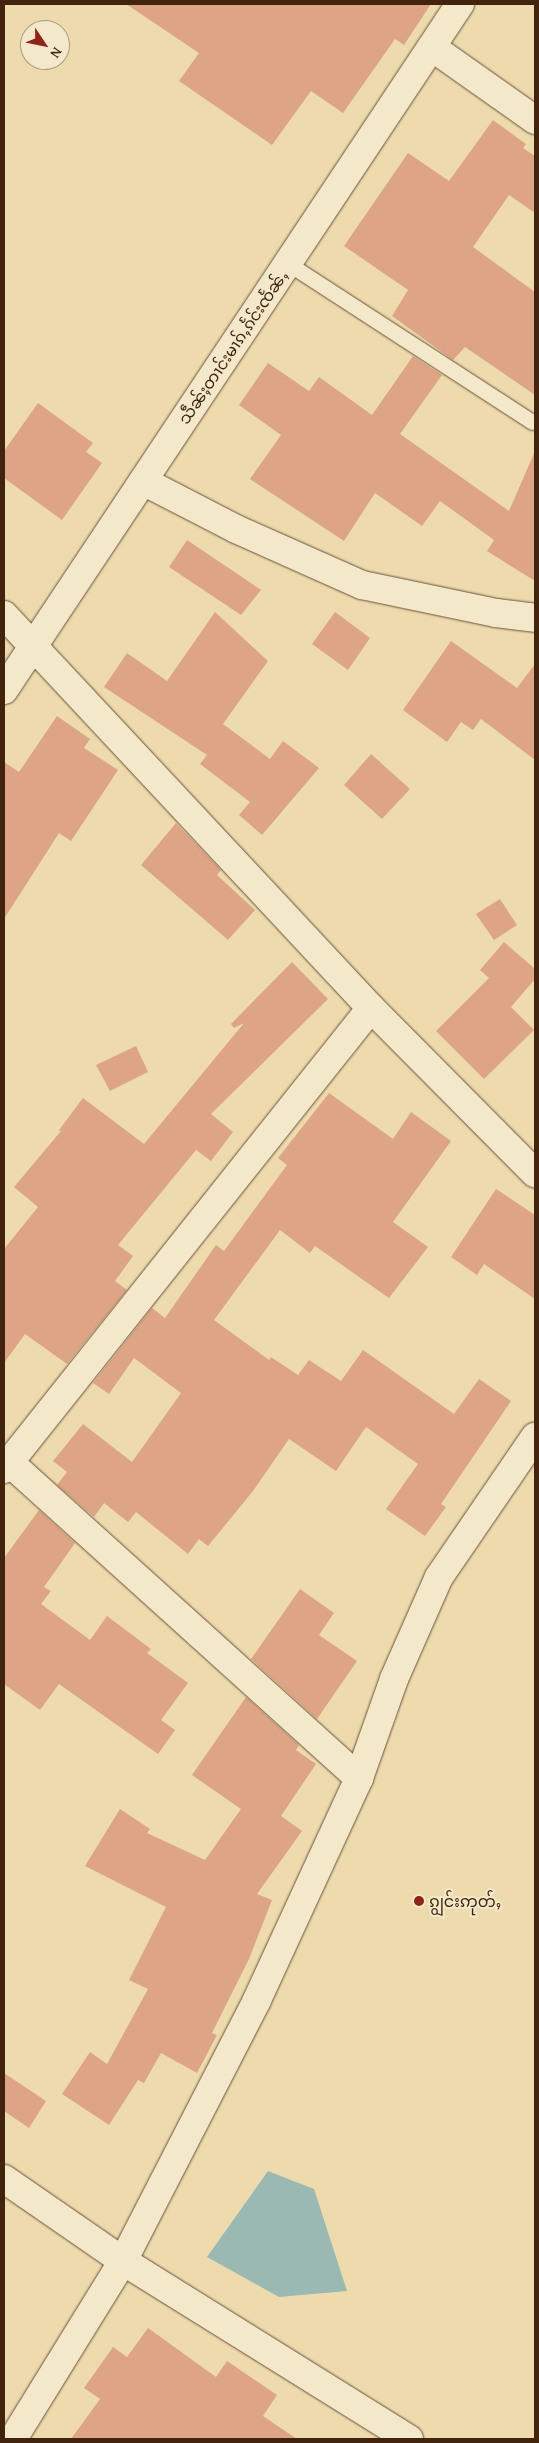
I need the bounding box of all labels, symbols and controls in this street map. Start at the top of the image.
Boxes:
north arrow [20,20,70,70]
text: N [46,43,68,62]
street label: သဵၼ်ႈတၢင်းမၢၵ်ႇၵႅင်းၸႅၼ်ႇ [174,266,292,428]
place label: ၵျွင်းဢုတ်ႇ [429,1891,501,1911]
marker: ၵျွင်းဢုတ်ႇ [413,1895,425,1907]

